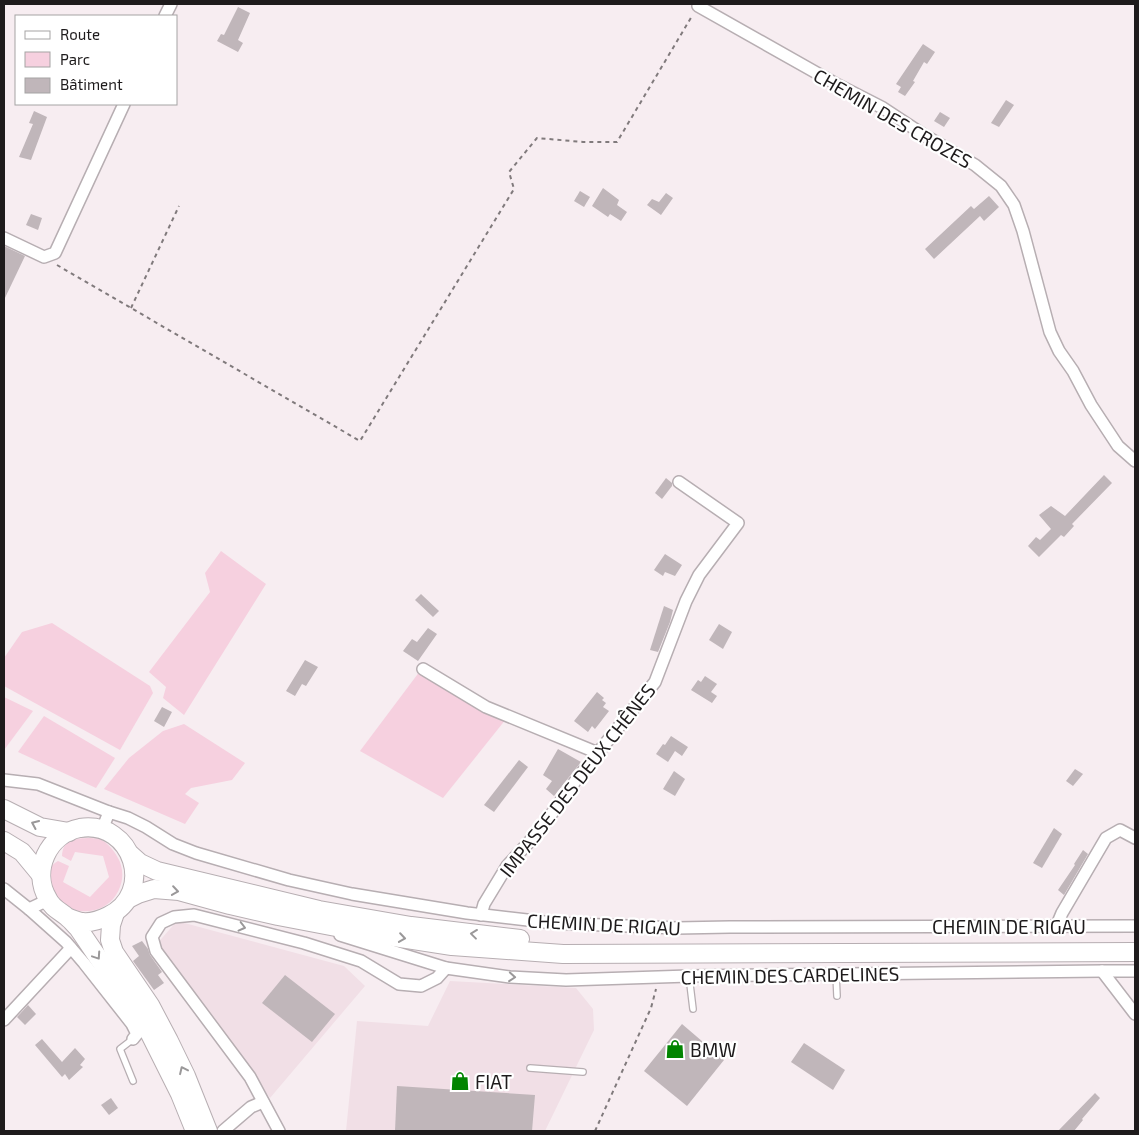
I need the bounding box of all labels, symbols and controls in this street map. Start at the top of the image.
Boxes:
legend [15,15,178,105]
text: Route [60,25,100,43]
text: Parc [60,50,90,68]
street label: CHEMIN DES CROZES [810,63,976,173]
text: Bâtiment [60,75,123,93]
street label: IMPASSE DES DEUX CHÊNES [494,679,660,881]
one-way arrow [31,820,40,831]
one-way arrow [171,885,179,896]
street label: CHEMIN DE RIGAU [527,908,681,940]
street label: CHEMIN DE RIGAU [932,915,1086,938]
one-way arrow [237,922,245,932]
one-way arrow [470,929,478,940]
one-way arrow [399,932,407,943]
one-way arrow [91,950,100,960]
street label: CHEMIN DES CARDELINES [680,962,900,988]
one-way arrow [508,971,516,982]
shop icon: BMW [664,1038,686,1060]
place label: BMW [690,1038,736,1061]
one-way arrow [178,1066,189,1075]
shop icon: FIAT [449,1070,471,1092]
place label: FIAT [475,1070,512,1093]

